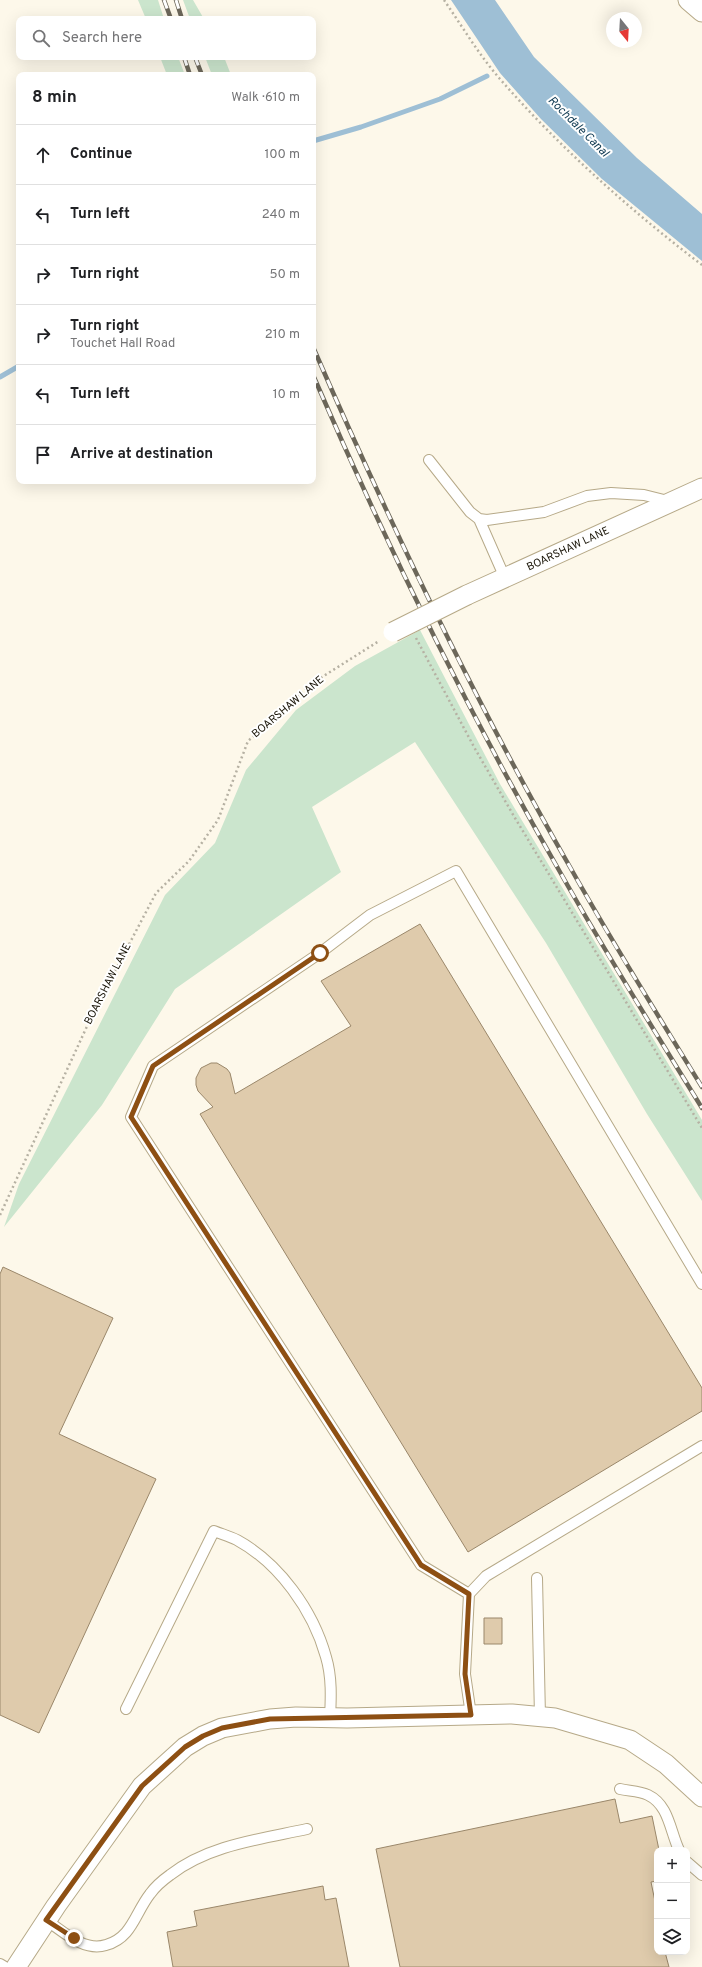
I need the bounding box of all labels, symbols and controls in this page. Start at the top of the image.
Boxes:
north arrow [606,12,642,48]
search box [16,16,316,60]
icon: search [30,27,52,49]
text: Search here [62,29,142,48]
text: 8 min [32,87,77,109]
text: Walk · 610 m [231,90,300,106]
water label: Rochdale Canal [544,93,613,162]
icon: ahead [32,144,54,166]
text: Continue [70,145,132,164]
text: 100 m [264,147,300,163]
icon: left [32,204,54,226]
text: Turn left [70,205,130,224]
text: 240 m [262,207,300,223]
icon: right [32,264,54,286]
text: Turn right [70,265,139,284]
text: 50 m [270,267,300,283]
text: Turn right [70,317,139,336]
icon: right [32,324,54,346]
text: 210 m [265,327,300,343]
text: Touchet Hall Road [70,336,175,352]
icon: left [32,384,54,406]
text: Turn left [70,385,130,404]
text: 10 m [273,387,300,403]
icon: arrive [32,444,54,466]
text: Arrive at destination [70,445,213,464]
street label: BOARSHAW LANE [524,524,612,574]
street label: BOARSHAW LANE [249,673,327,741]
street label: BOARSHAW LANE [81,941,135,1027]
route start [311,944,329,962]
map controls [654,1847,690,1955]
button: + [654,1847,690,1883]
button: − [654,1883,690,1919]
button: layers [654,1919,690,1955]
route end [65,1929,83,1947]

